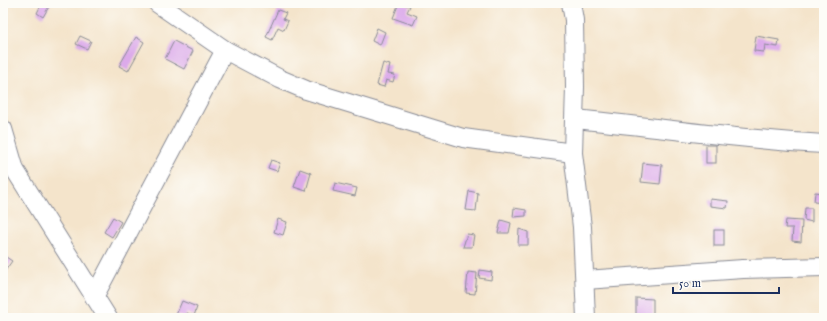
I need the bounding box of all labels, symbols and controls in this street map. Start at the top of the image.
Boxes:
scale bar [673,269,779,295]
text: 50 m [679,276,701,291]

